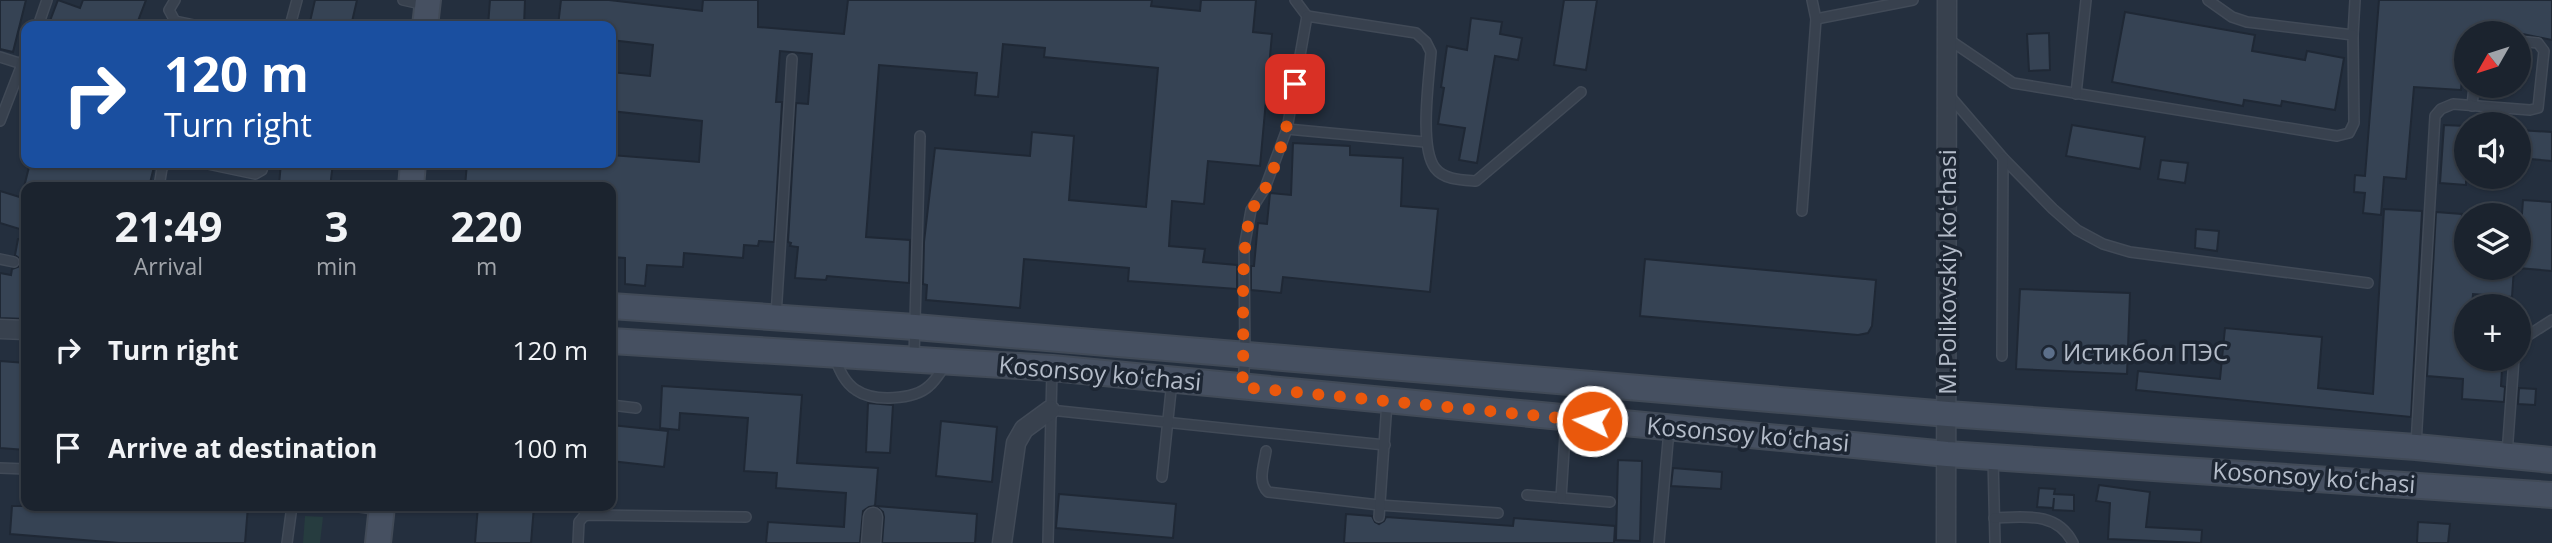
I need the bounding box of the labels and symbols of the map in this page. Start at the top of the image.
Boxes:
north arrow [2454,21,2530,98]
pin [1265,54,1325,114]
street label: M.Polikovskiy koʻchasi [1930,149,1963,395]
place label: Истикбол ПЭС [2063,335,2228,368]
marker: Истикбол ПЭС [2041,345,2057,361]
street label: Kosonsoy koʻchasi [997,347,1203,398]
position arrow [1555,384,1629,458]
street label: Kosonsoy koʻchasi [1645,408,1851,459]
street label: Kosonsoy koʻchasi [2212,453,2417,500]

